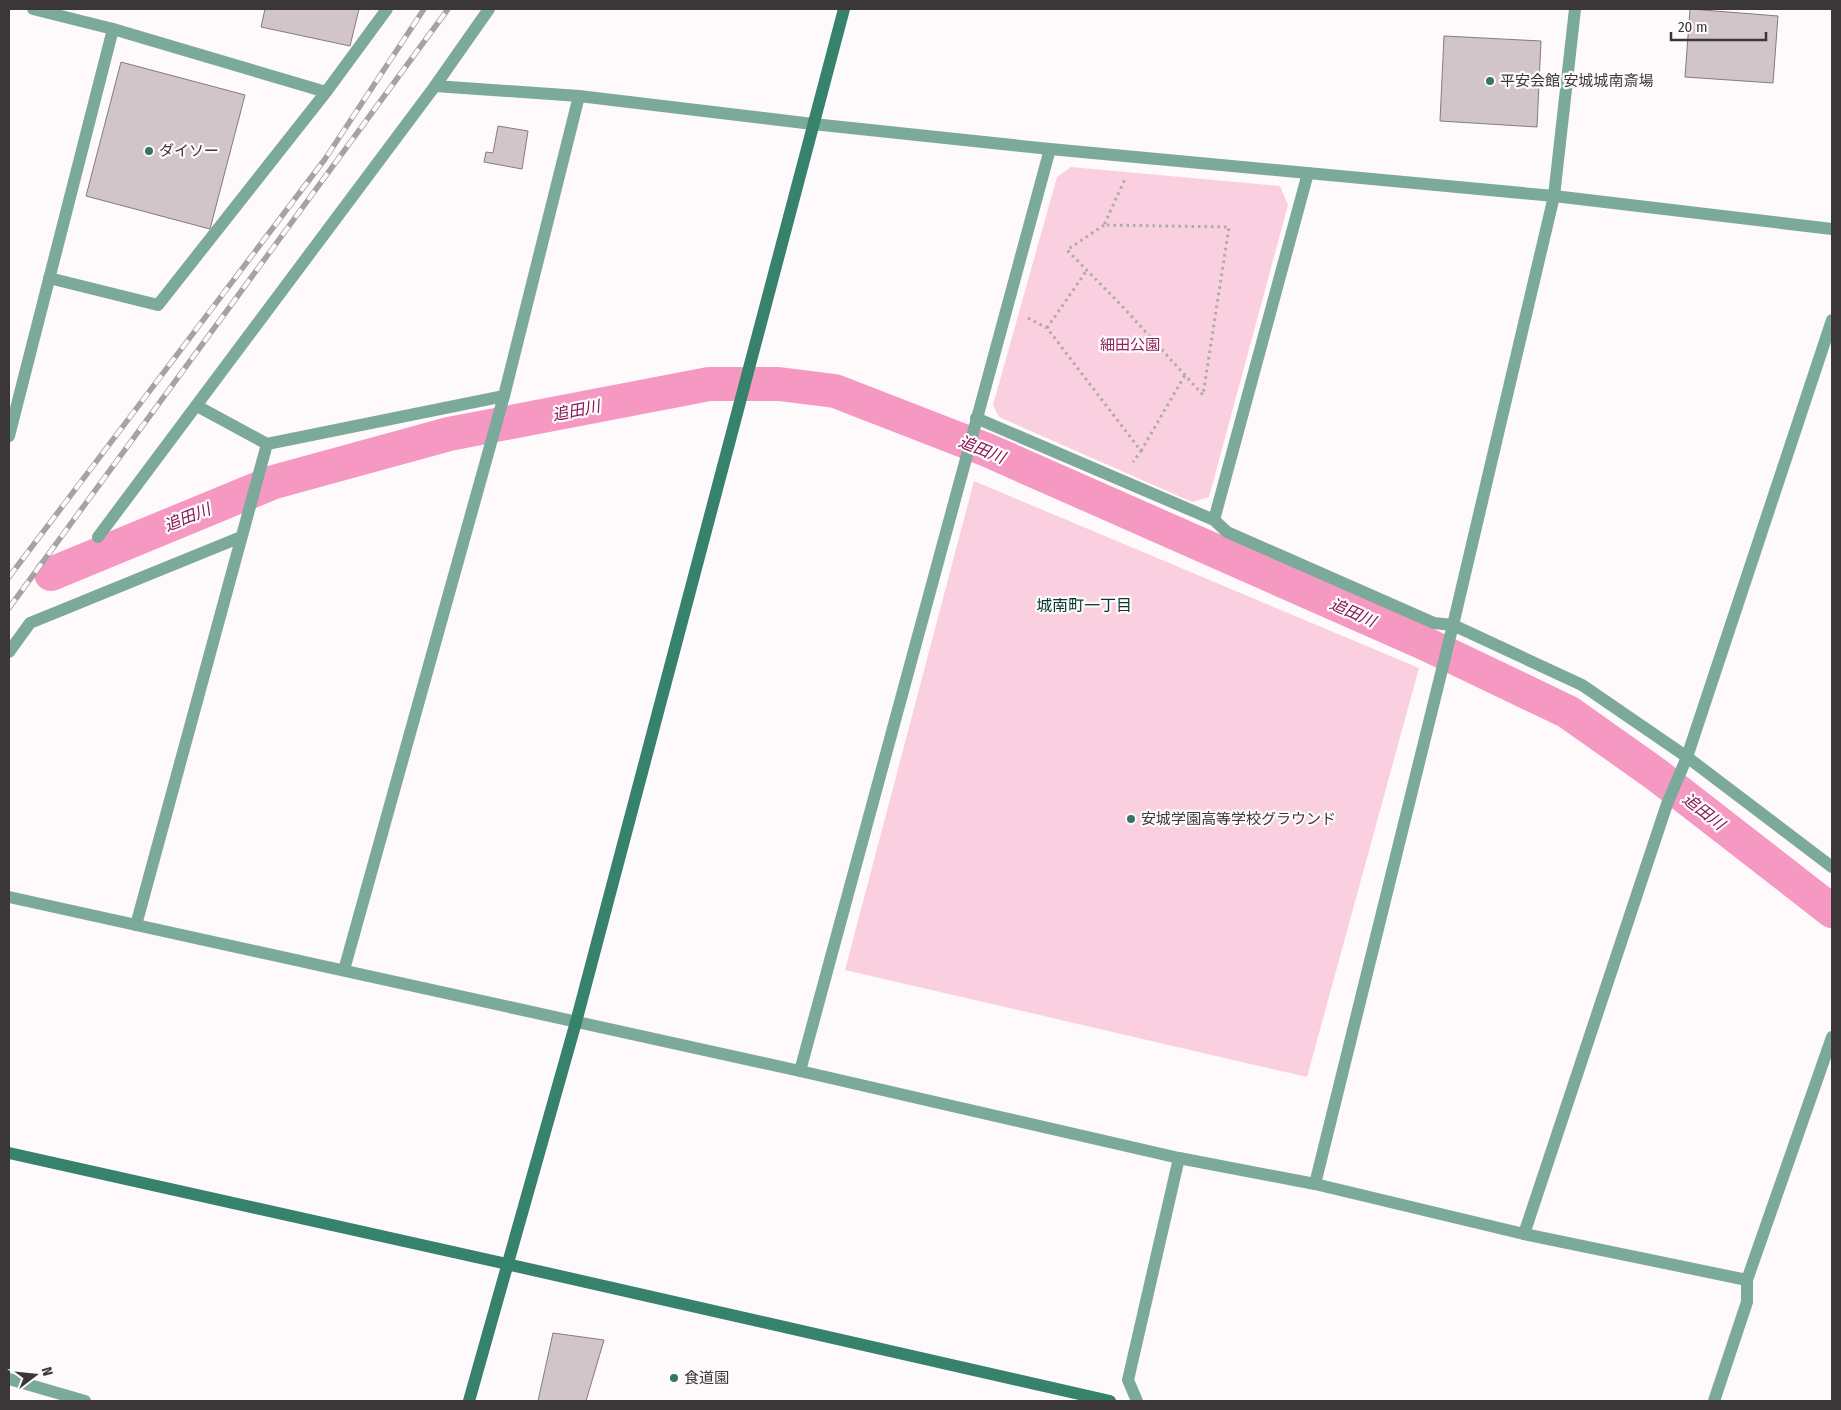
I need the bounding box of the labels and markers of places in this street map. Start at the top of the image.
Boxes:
place label: 平安会館 安城城南斎場 [1500,72,1654,90]
marker: 平安会館 安城城南斎場 [1484,75,1496,87]
place label: ダイソー [159,142,219,160]
marker: ダイソー [143,145,155,157]
place label: 安城学園高等学校グラウンド [1141,810,1336,828]
marker: 安城学園高等学校グラウンド [1125,813,1137,825]
place label: 食道園 [684,1369,729,1387]
marker: 食道園 [668,1372,680,1384]

